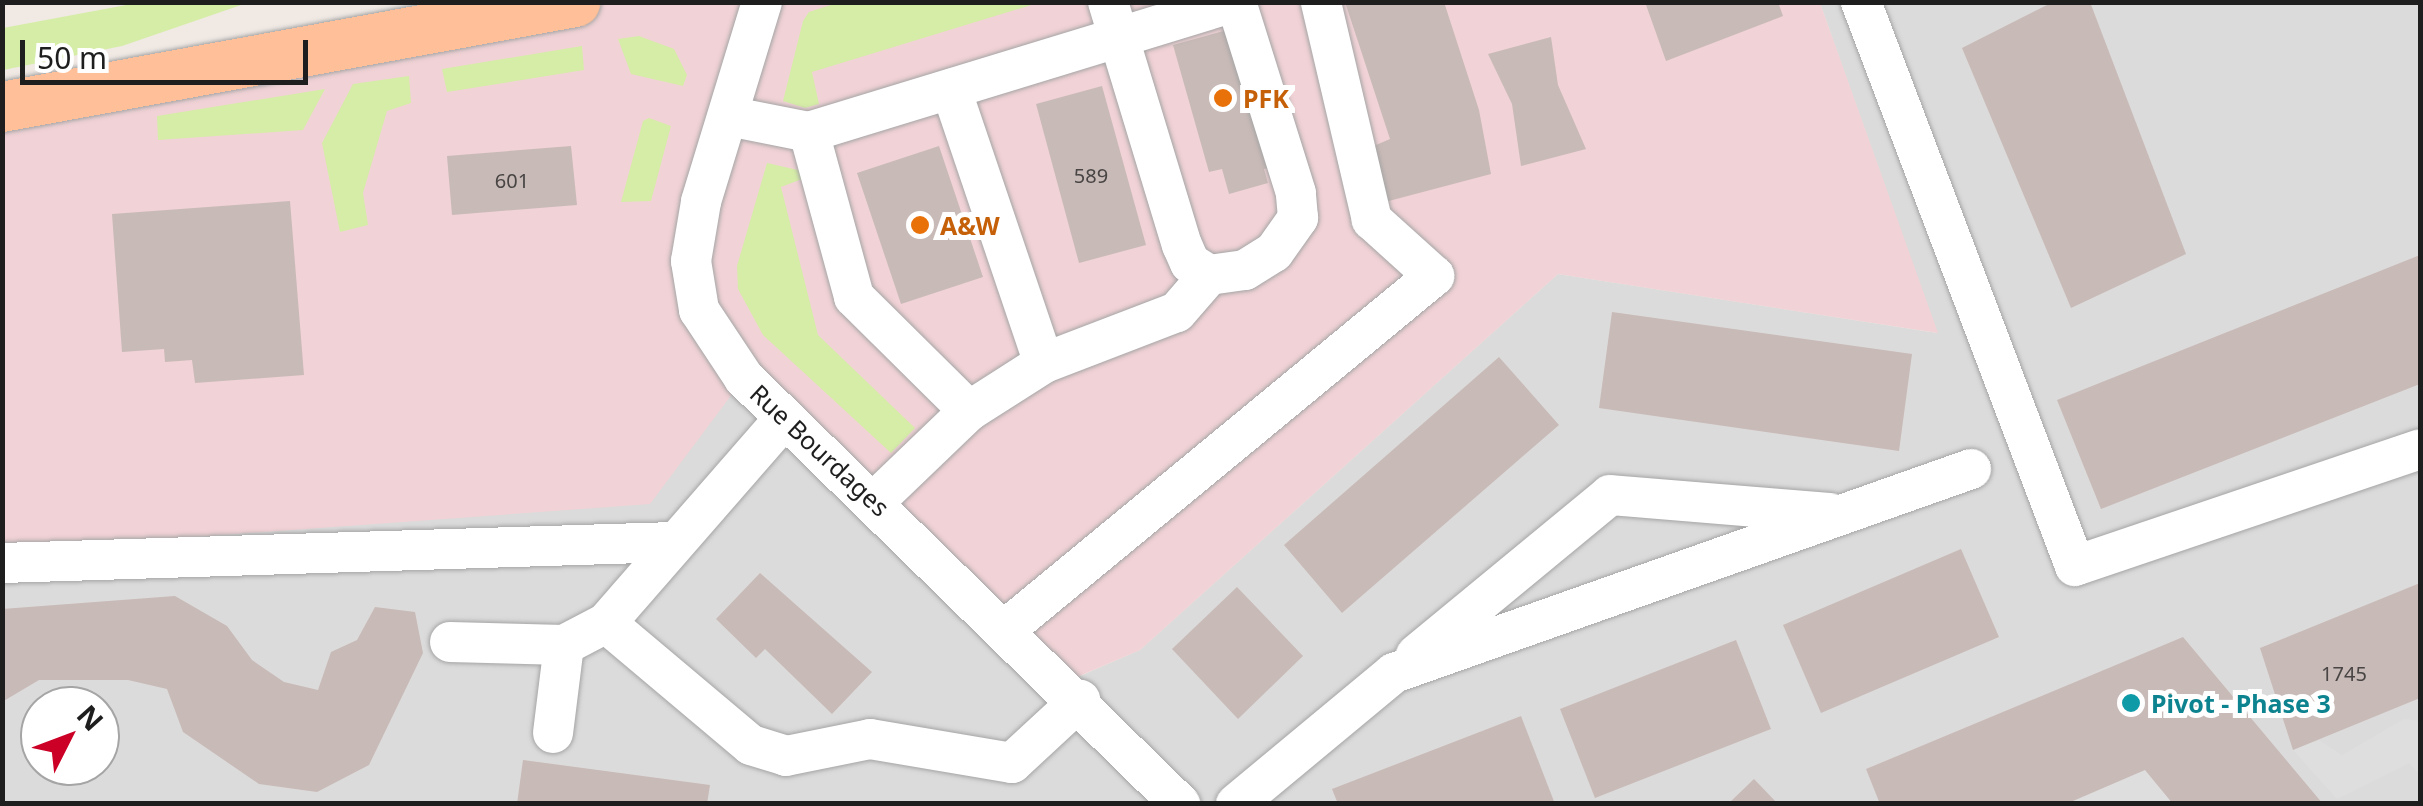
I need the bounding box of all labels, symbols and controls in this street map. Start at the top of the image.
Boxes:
scale bar [25,20,312,82]
text: 50 m [37,37,107,78]
place label: PFK [1243,83,1289,113]
marker: PFK [1212,87,1234,109]
house number: 589 [1074,163,1108,187]
house number: 601 [495,168,529,192]
place label: A&W [940,210,1000,240]
marker: A&W [909,214,931,236]
street label: Rue Bourdages [744,378,896,522]
house number: 1745 [2321,661,2367,685]
north arrow [20,686,120,786]
place label: Pivot - Phase 3 [2151,688,2331,718]
marker: Pivot - Phase 3 [2120,692,2142,714]
text: N [69,696,113,738]

